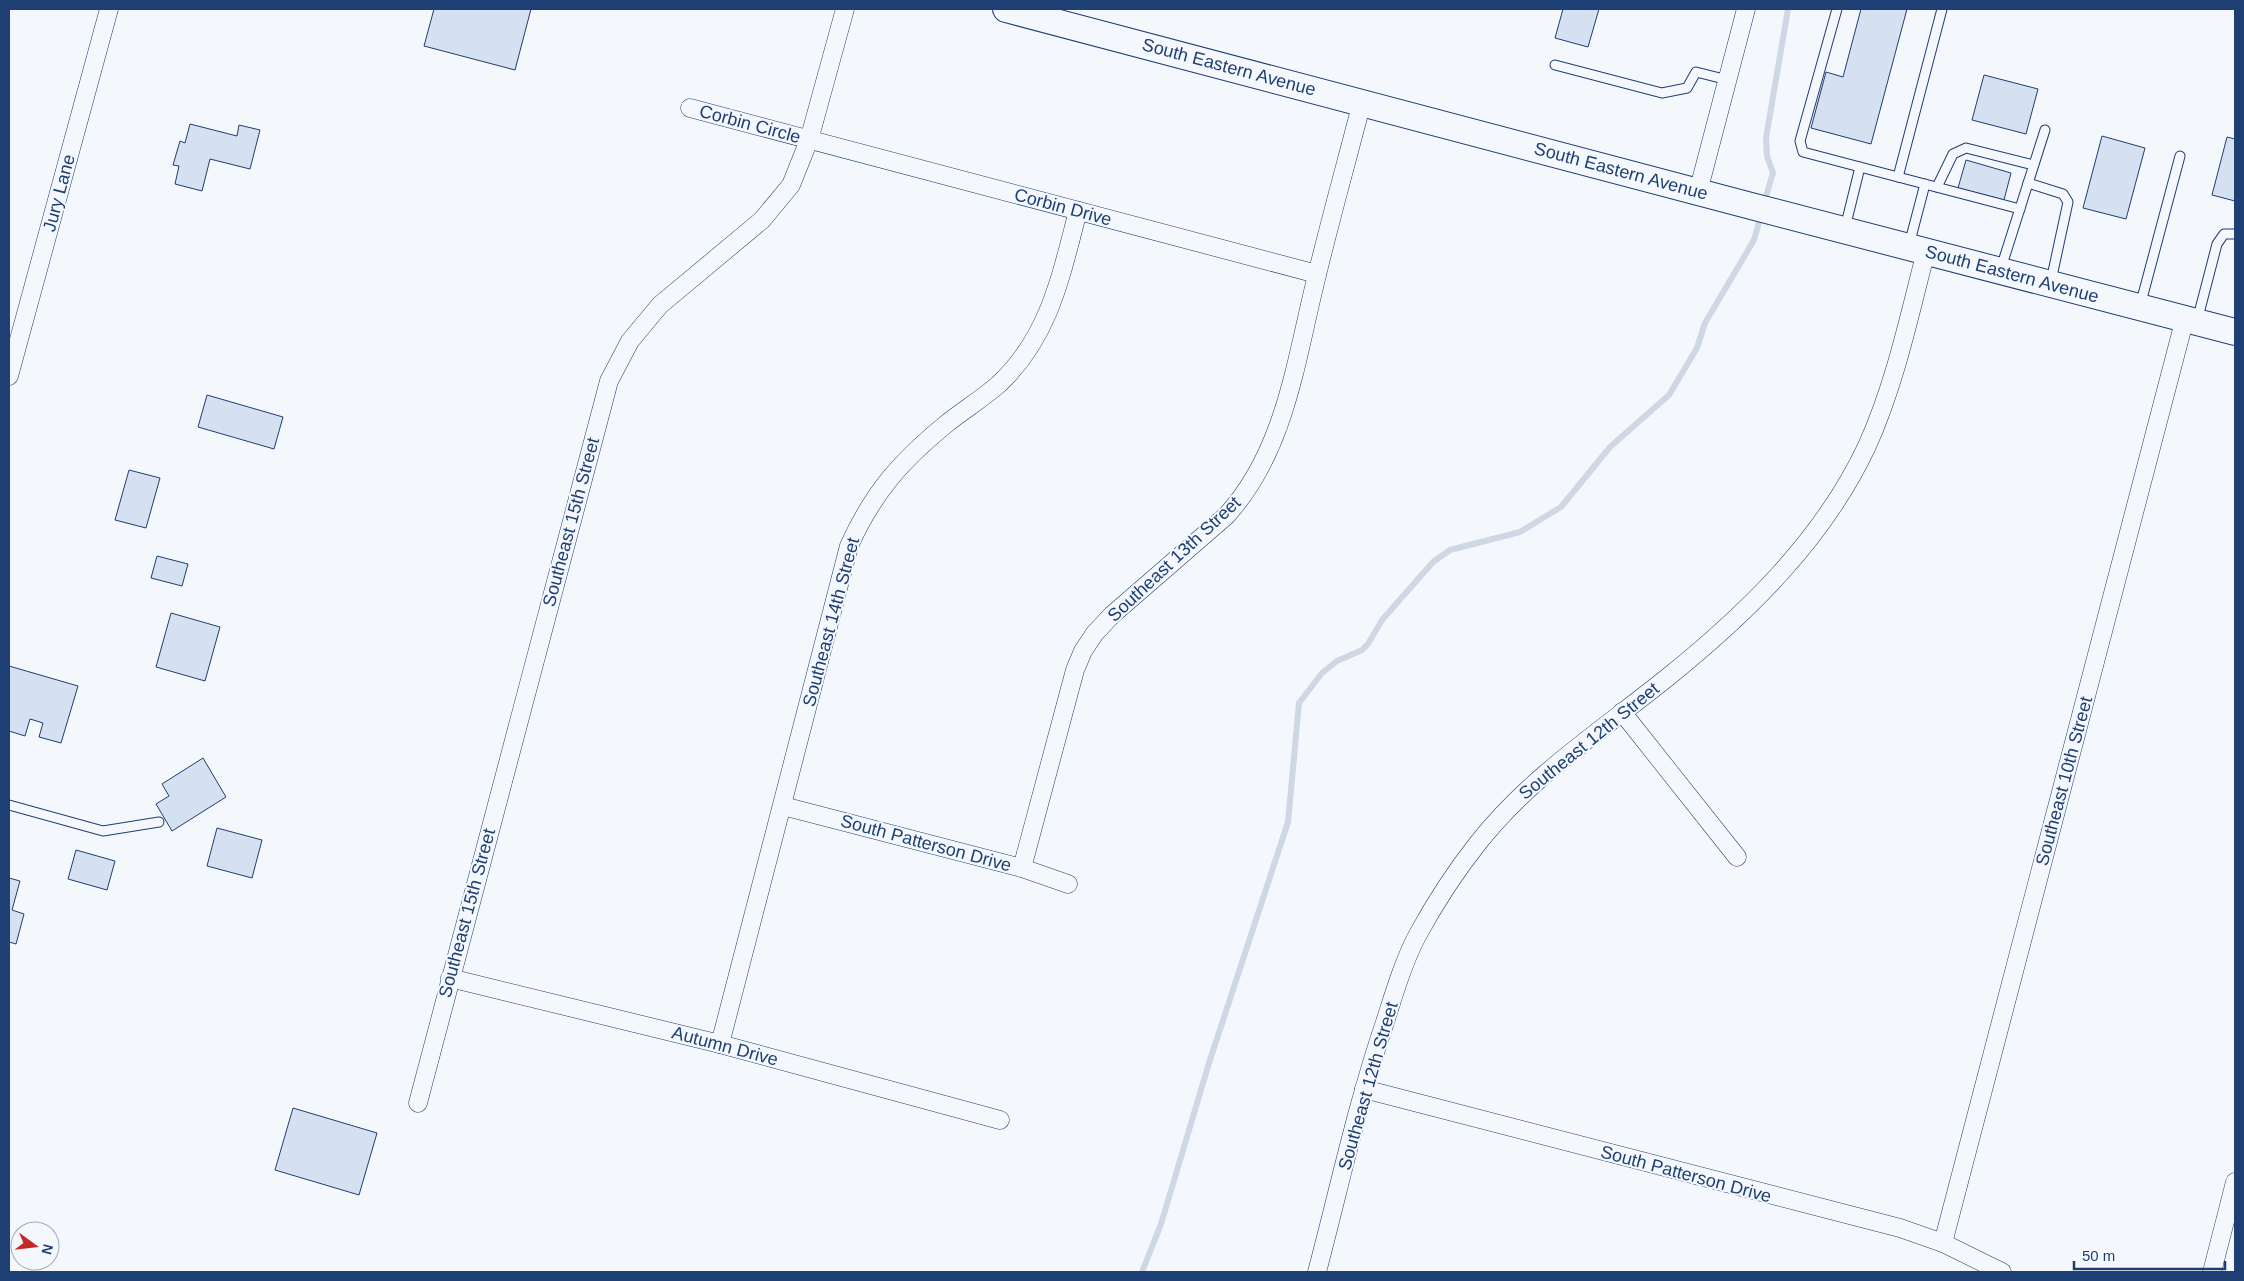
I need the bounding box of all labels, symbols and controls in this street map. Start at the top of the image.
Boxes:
street label: South Eastern Avenue [1140,34,1318,100]
street label: Corbin Circle [697,101,803,147]
street label: South Eastern Avenue [1532,138,1710,204]
street label: Jury Lane [39,152,79,234]
street label: Corbin Drive [1012,184,1114,230]
street label: South Eastern Avenue [1923,241,2101,307]
street label: Southeast 15th Street [539,435,603,609]
street label: Southeast 13th Street [1104,492,1244,626]
street label: Southeast 14th Street [799,535,863,709]
street label: Southeast 12th Street [1515,678,1663,804]
street label: Southeast 10th Street [2032,694,2096,868]
street label: South Patterson Drive [838,811,1014,875]
street label: Southeast 15th Street [435,826,499,1000]
street label: Southeast 12th Street [1334,1000,1402,1172]
street label: Autumn Drive [670,1022,780,1070]
street label: South Patterson Drive [1598,1142,1774,1206]
north arrow [10,1221,60,1271]
scale bar [2074,1238,2225,1270]
text: N [39,1242,57,1256]
text: 50 m [2082,1247,2115,1264]

